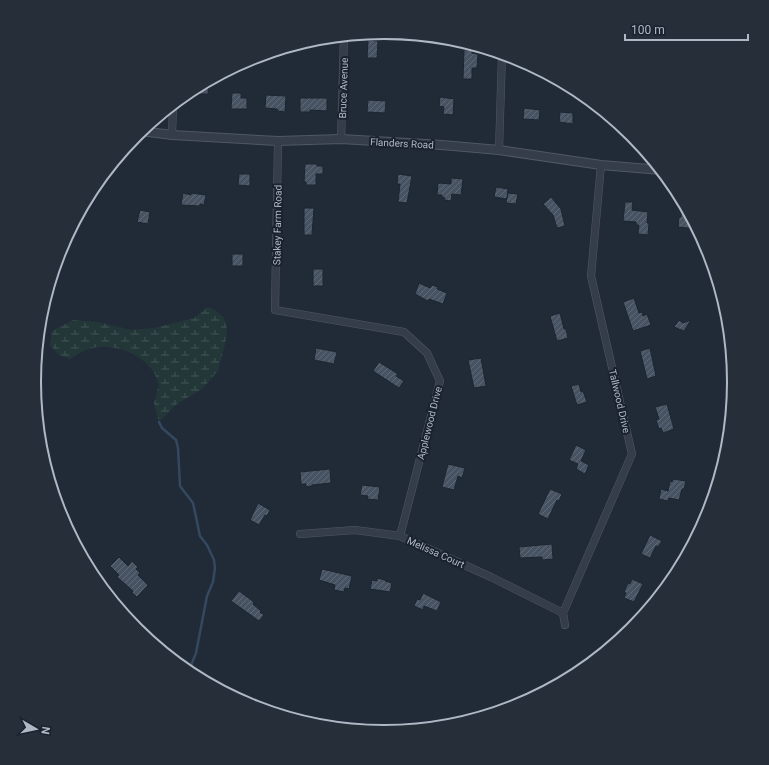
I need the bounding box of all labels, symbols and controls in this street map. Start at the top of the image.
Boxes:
scale bar [625,16,748,42]
text: 100 m [631,23,665,37]
street label: Bruce Avenue [337,57,350,119]
street label: Flanders Road [370,136,434,151]
street label: Stakey Farm Road [271,185,284,265]
street label: Tallwood Drive [607,368,632,434]
street label: Applewood Drive [415,385,444,461]
street label: Melissa Court [405,535,466,570]
north arrow [16,709,56,749]
text: N [38,726,52,736]

